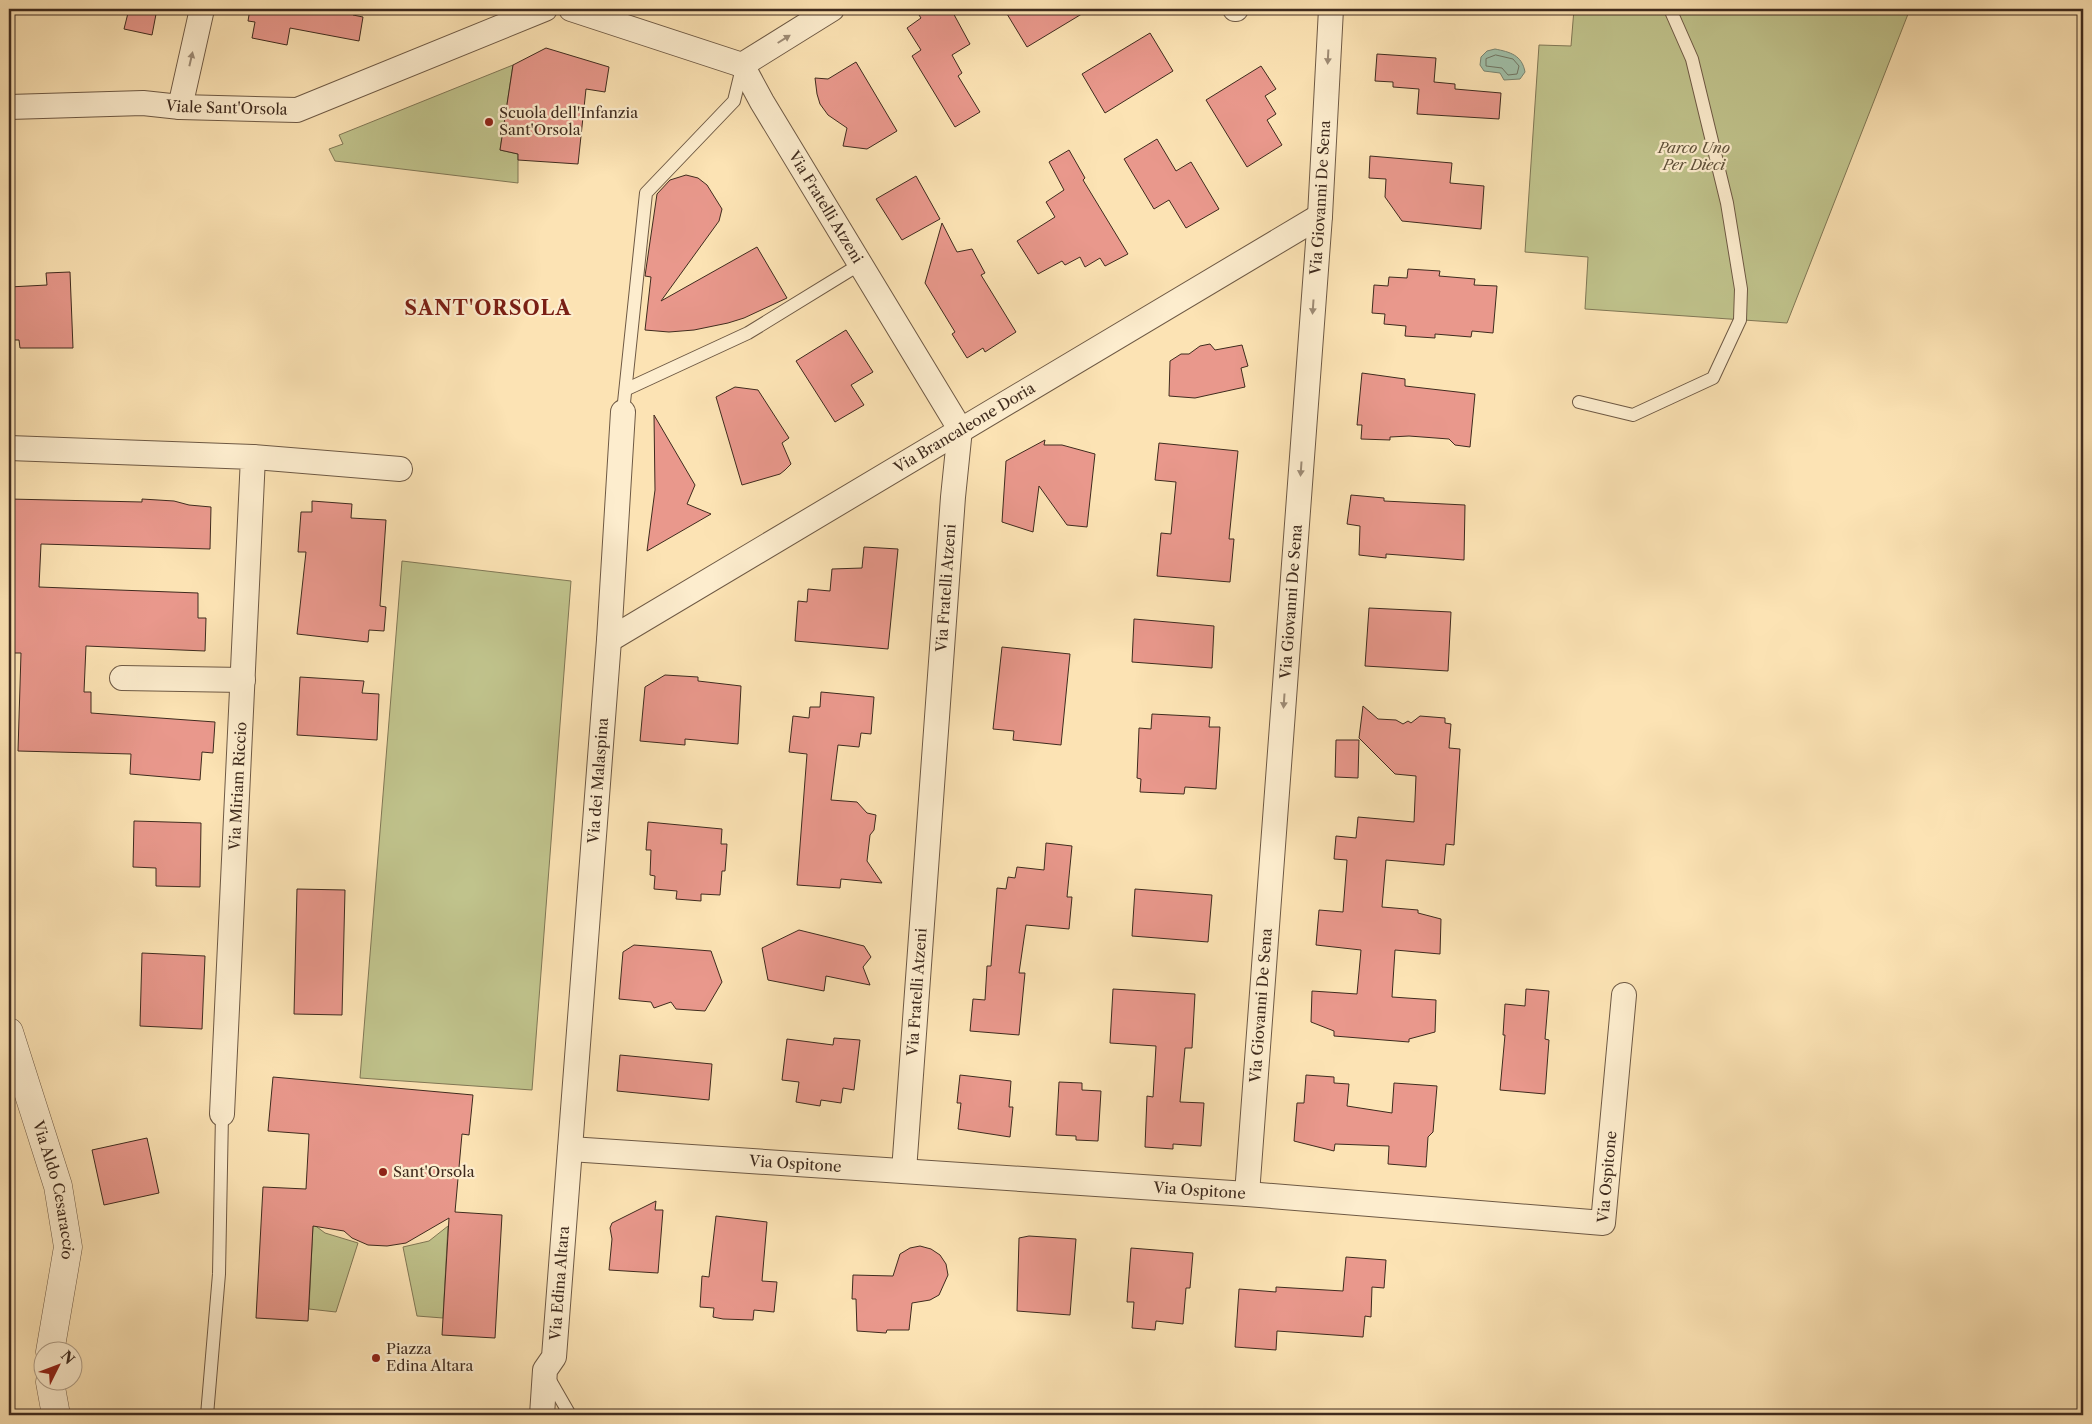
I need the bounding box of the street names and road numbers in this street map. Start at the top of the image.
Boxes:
street label: Viale Sant'Orsola [164,95,288,119]
street label: Via Giovanni De Sena [1306,120,1334,277]
street label: Via Fratelli Atzeni [784,146,868,267]
street label: Via Brancaleone Doria [889,378,1038,477]
street label: Via Fratelli Atzeni [931,523,959,653]
street label: Via Giovanni De Sena [1275,524,1306,681]
street label: Via dei Malaspina [583,717,612,845]
street label: Via Miriam Riccio [225,721,250,852]
street label: Via Fratelli Atzeni [902,927,930,1057]
street label: Via Giovanni De Sena [1245,927,1276,1084]
street label: Via Aldo Cesaraccio [29,1117,78,1261]
street label: Via Ospitone [1593,1130,1620,1225]
street label: Via Ospitone [748,1151,842,1176]
street label: Via Ospitone [1152,1178,1246,1203]
street label: Via Edina Altara [545,1225,573,1342]

